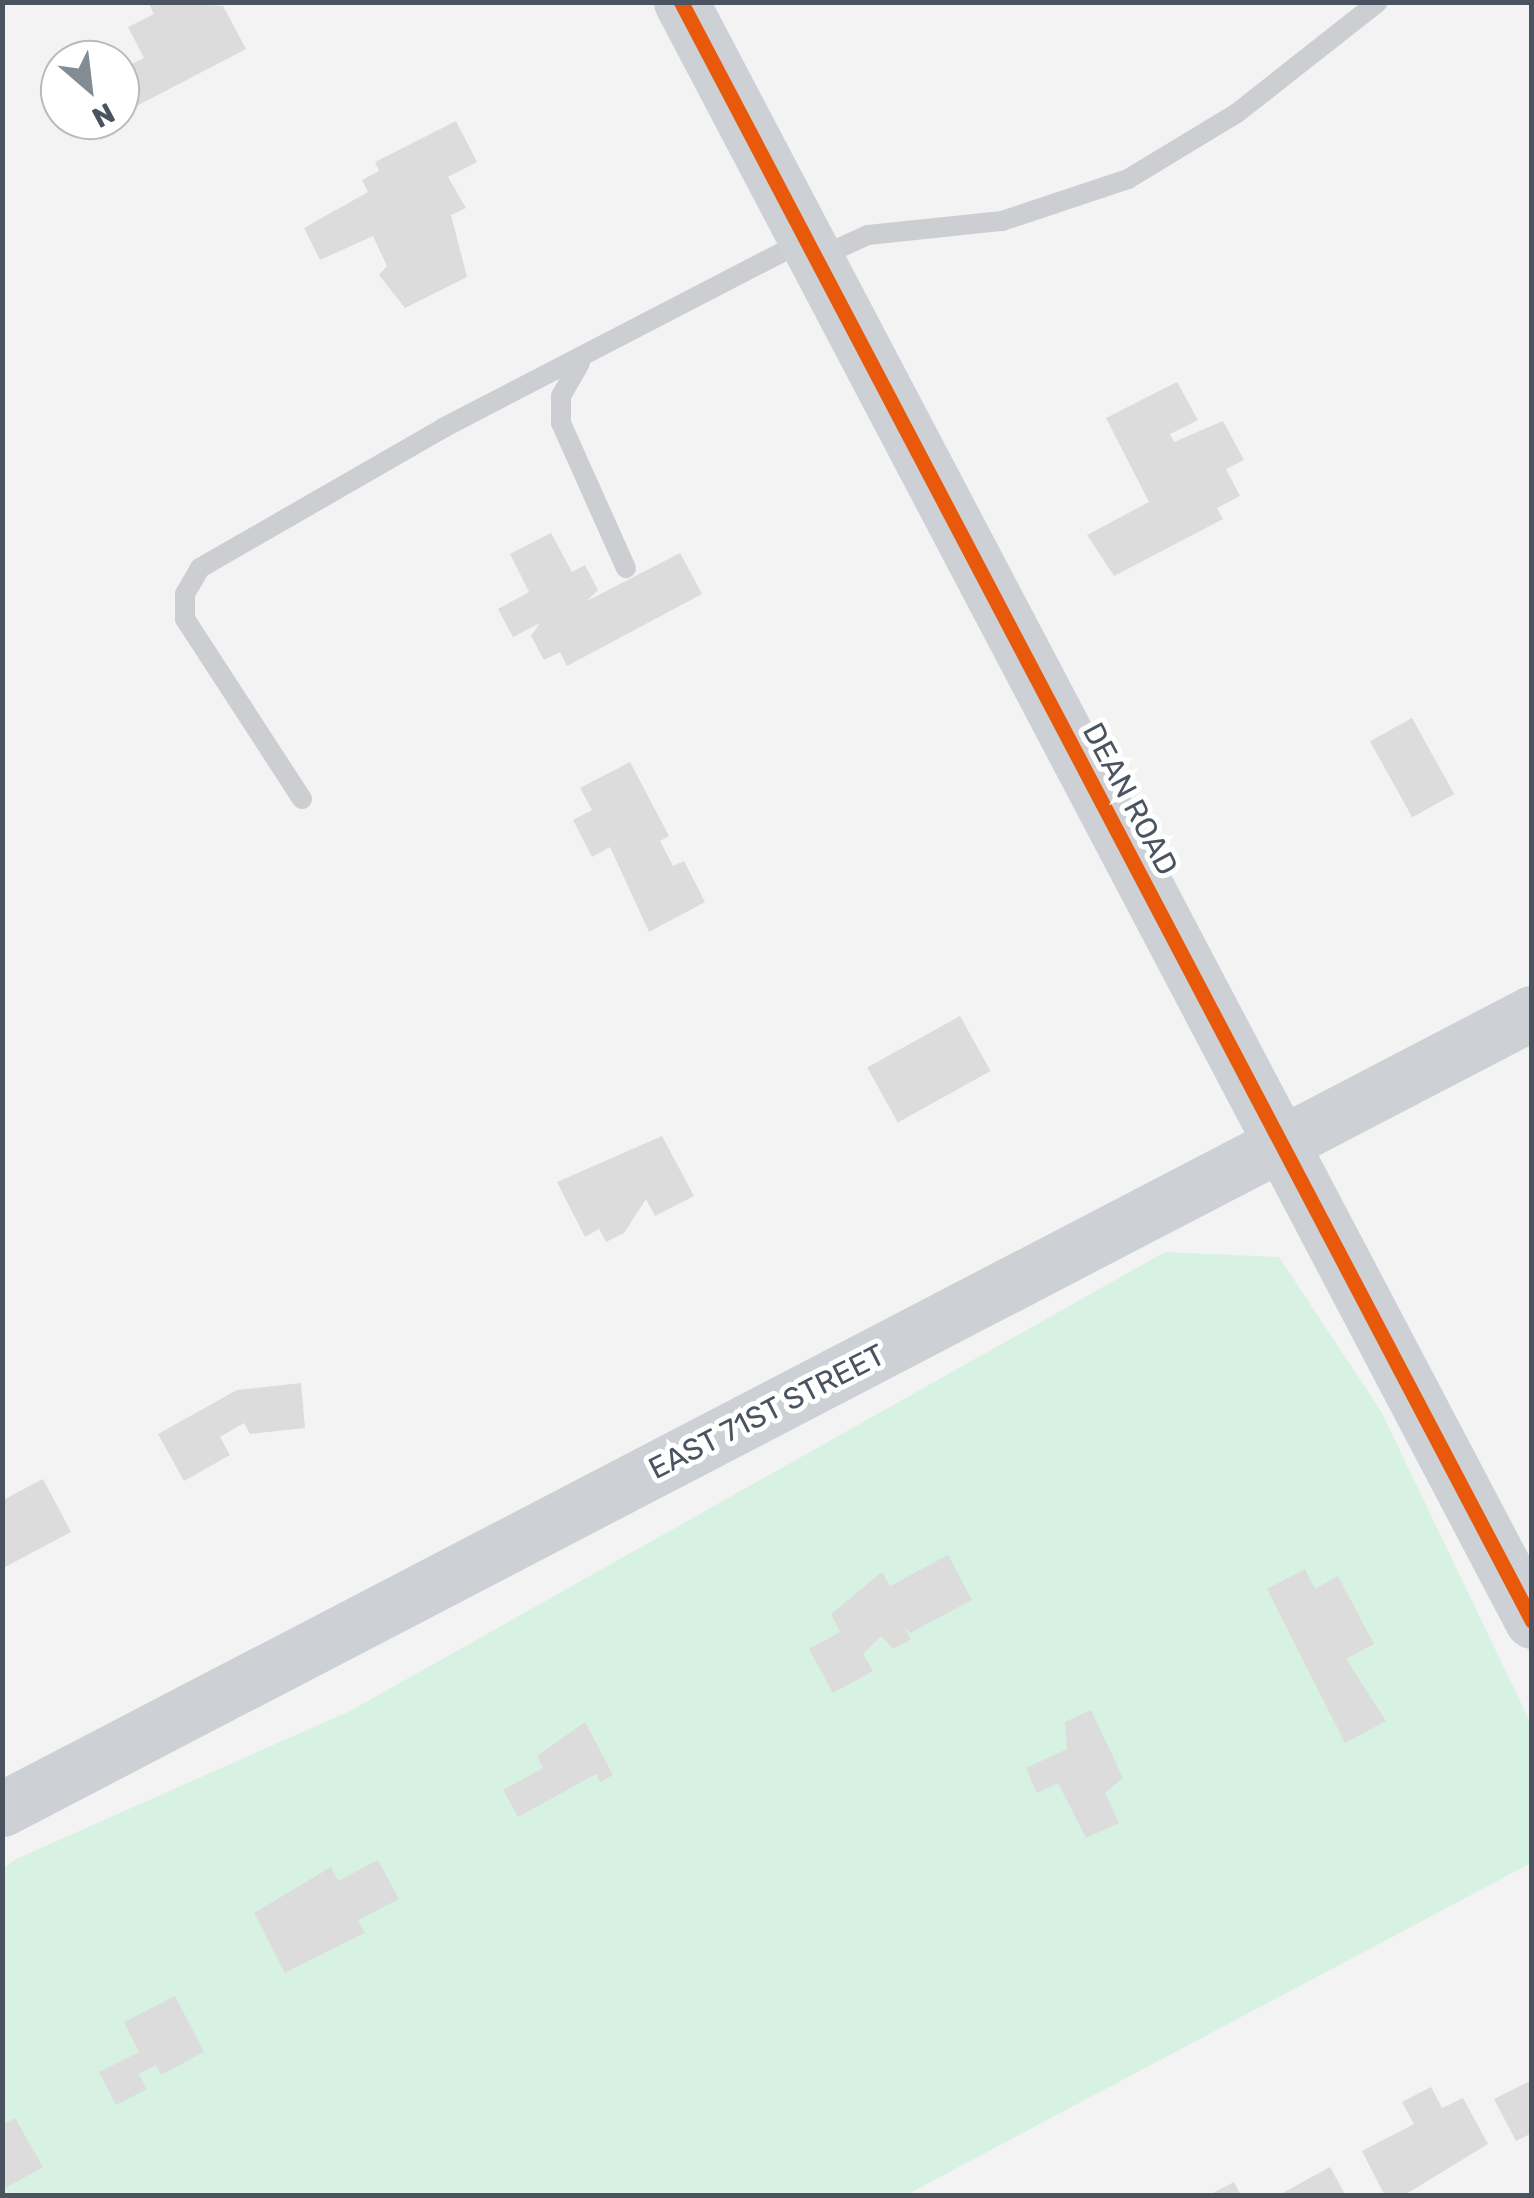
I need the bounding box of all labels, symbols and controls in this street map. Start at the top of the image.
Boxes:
north arrow [40,40,140,140]
text: N [87,96,120,134]
street label: DEAN ROAD [1075,717,1185,881]
street label: EAST 71ST STREET [642,1337,892,1487]

